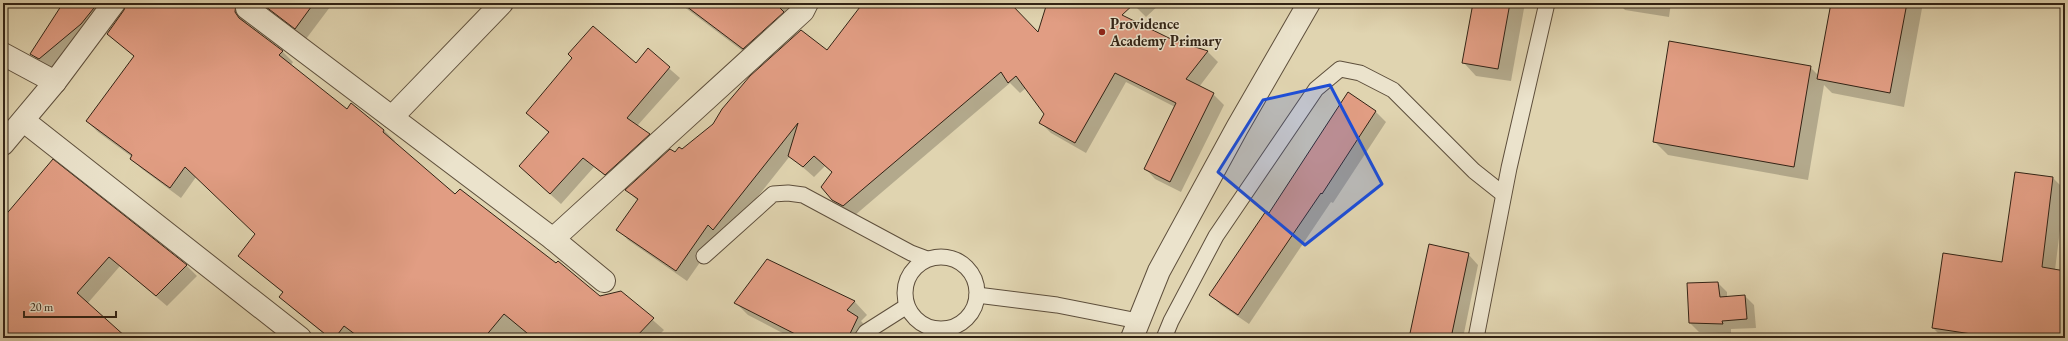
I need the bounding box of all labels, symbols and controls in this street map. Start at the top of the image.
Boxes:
place label: Providence Academy Primary [1109,14,1222,50]
marker: Providence Academy Primary [1097,27,1107,37]
scale bar [24,293,116,319]
text: 20 m [30,299,54,315]

